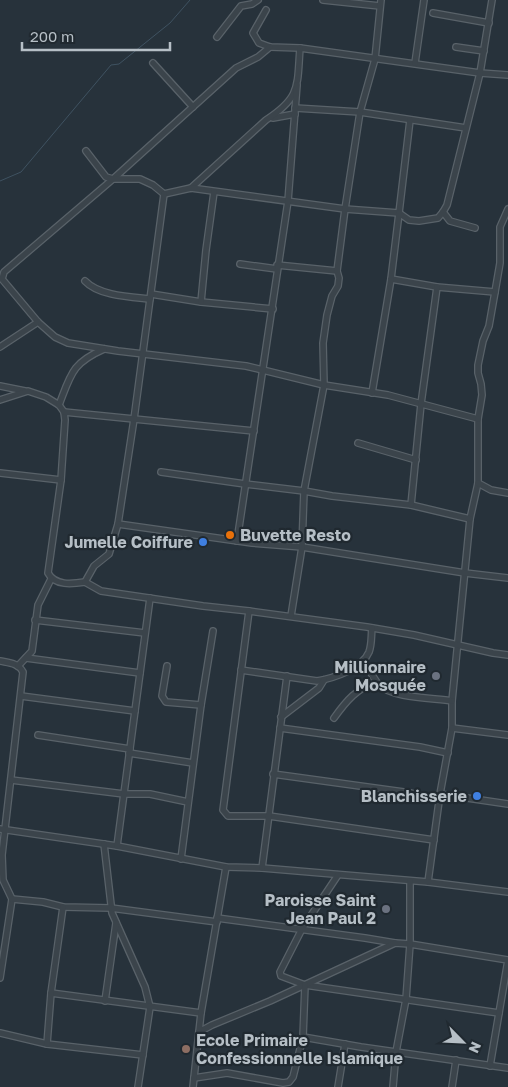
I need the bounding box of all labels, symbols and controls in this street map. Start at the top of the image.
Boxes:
scale bar [22,20,170,52]
text: 200 m [30,27,74,45]
place label: Buvette Resto [240,525,351,545]
marker: Buvette Resto [224,529,236,541]
place label: Jumelle Coiffure [65,532,193,552]
marker: Jumelle Coiffure [197,536,209,548]
place label: Millionnaire Mosquée [334,657,426,695]
marker: Millionnaire Mosquée [430,670,442,682]
place label: Blanchisserie [361,786,467,806]
marker: Blanchisserie [471,790,483,802]
place label: Paroisse Saint Jean Paul 2 [264,890,376,928]
marker: Paroisse Saint Jean Paul 2 [380,903,392,915]
north arrow [438,1017,488,1067]
place label: Ecole Primaire Confessionnelle Islamique [196,1030,403,1068]
text: N [465,1039,485,1056]
marker: Ecole Primaire Confessionnelle Islamique [180,1043,192,1055]

